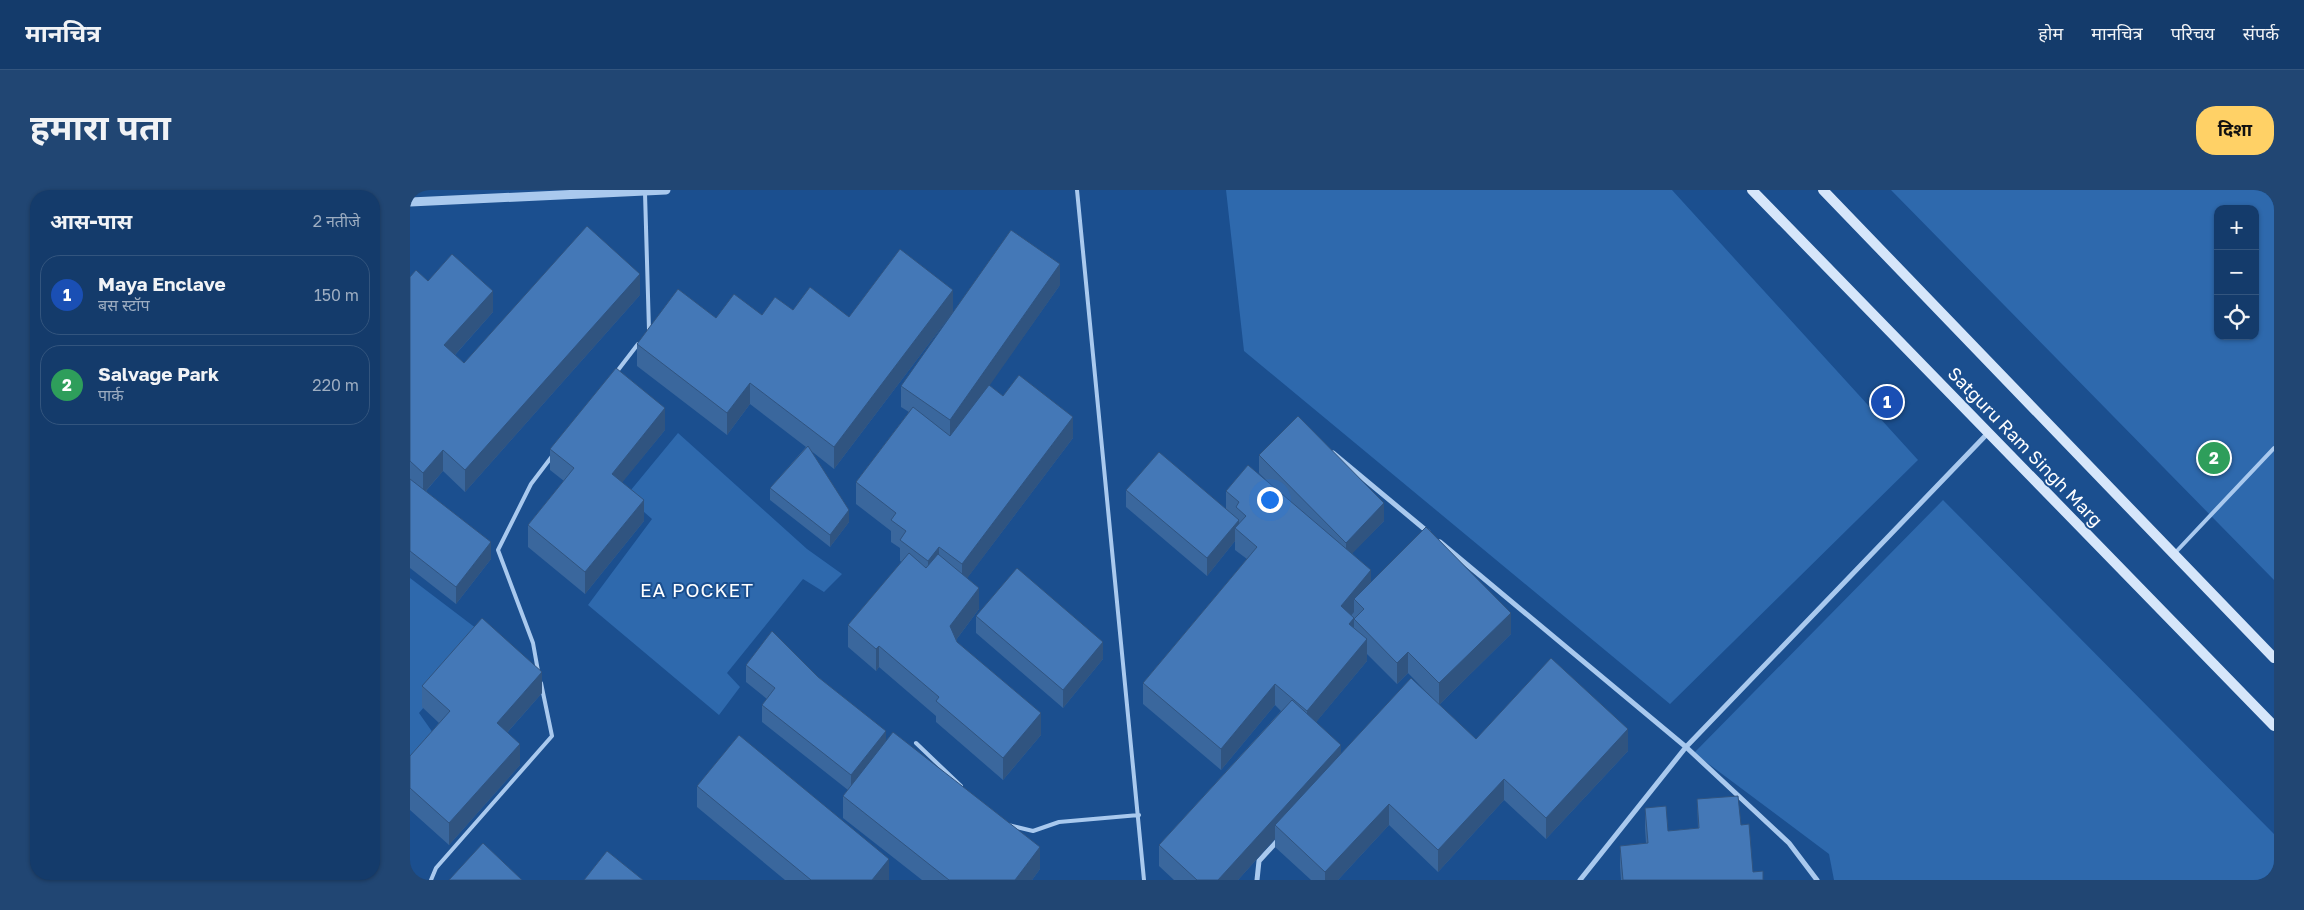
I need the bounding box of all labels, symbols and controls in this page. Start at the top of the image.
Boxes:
text: मानचित्र [25,18,101,47]
text: होम [2038,22,2063,44]
text: मानचित्र [2091,22,2143,44]
text: परिचय [2171,22,2215,44]
text: संपर्क [2243,22,2279,44]
text: हमारा पता [30,106,171,148]
button: दिशा [2196,106,2274,155]
map controls [2214,205,2259,340]
button: + [2214,205,2259,250]
text: आस-पास [50,208,132,234]
text: 2 नतीजे [313,211,360,231]
button: − [2214,250,2259,295]
text: Maya Enclave [98,272,226,295]
text: 1 [63,285,71,305]
text: 150 m [314,285,359,305]
text: बस स्टॉप [98,295,149,315]
button: locate [2214,295,2259,340]
text: Salvage Park [98,362,219,385]
street label: Satguru Ram Singh Marg [1944,362,2108,531]
text: 2 [62,375,72,395]
text: 220 m [312,375,359,395]
pin: 1 [1871,383,1903,421]
text: पार्क [98,385,124,405]
pin: 2 [2198,439,2230,477]
your location [1257,487,1283,513]
district label: EA POCKET [640,578,754,601]

